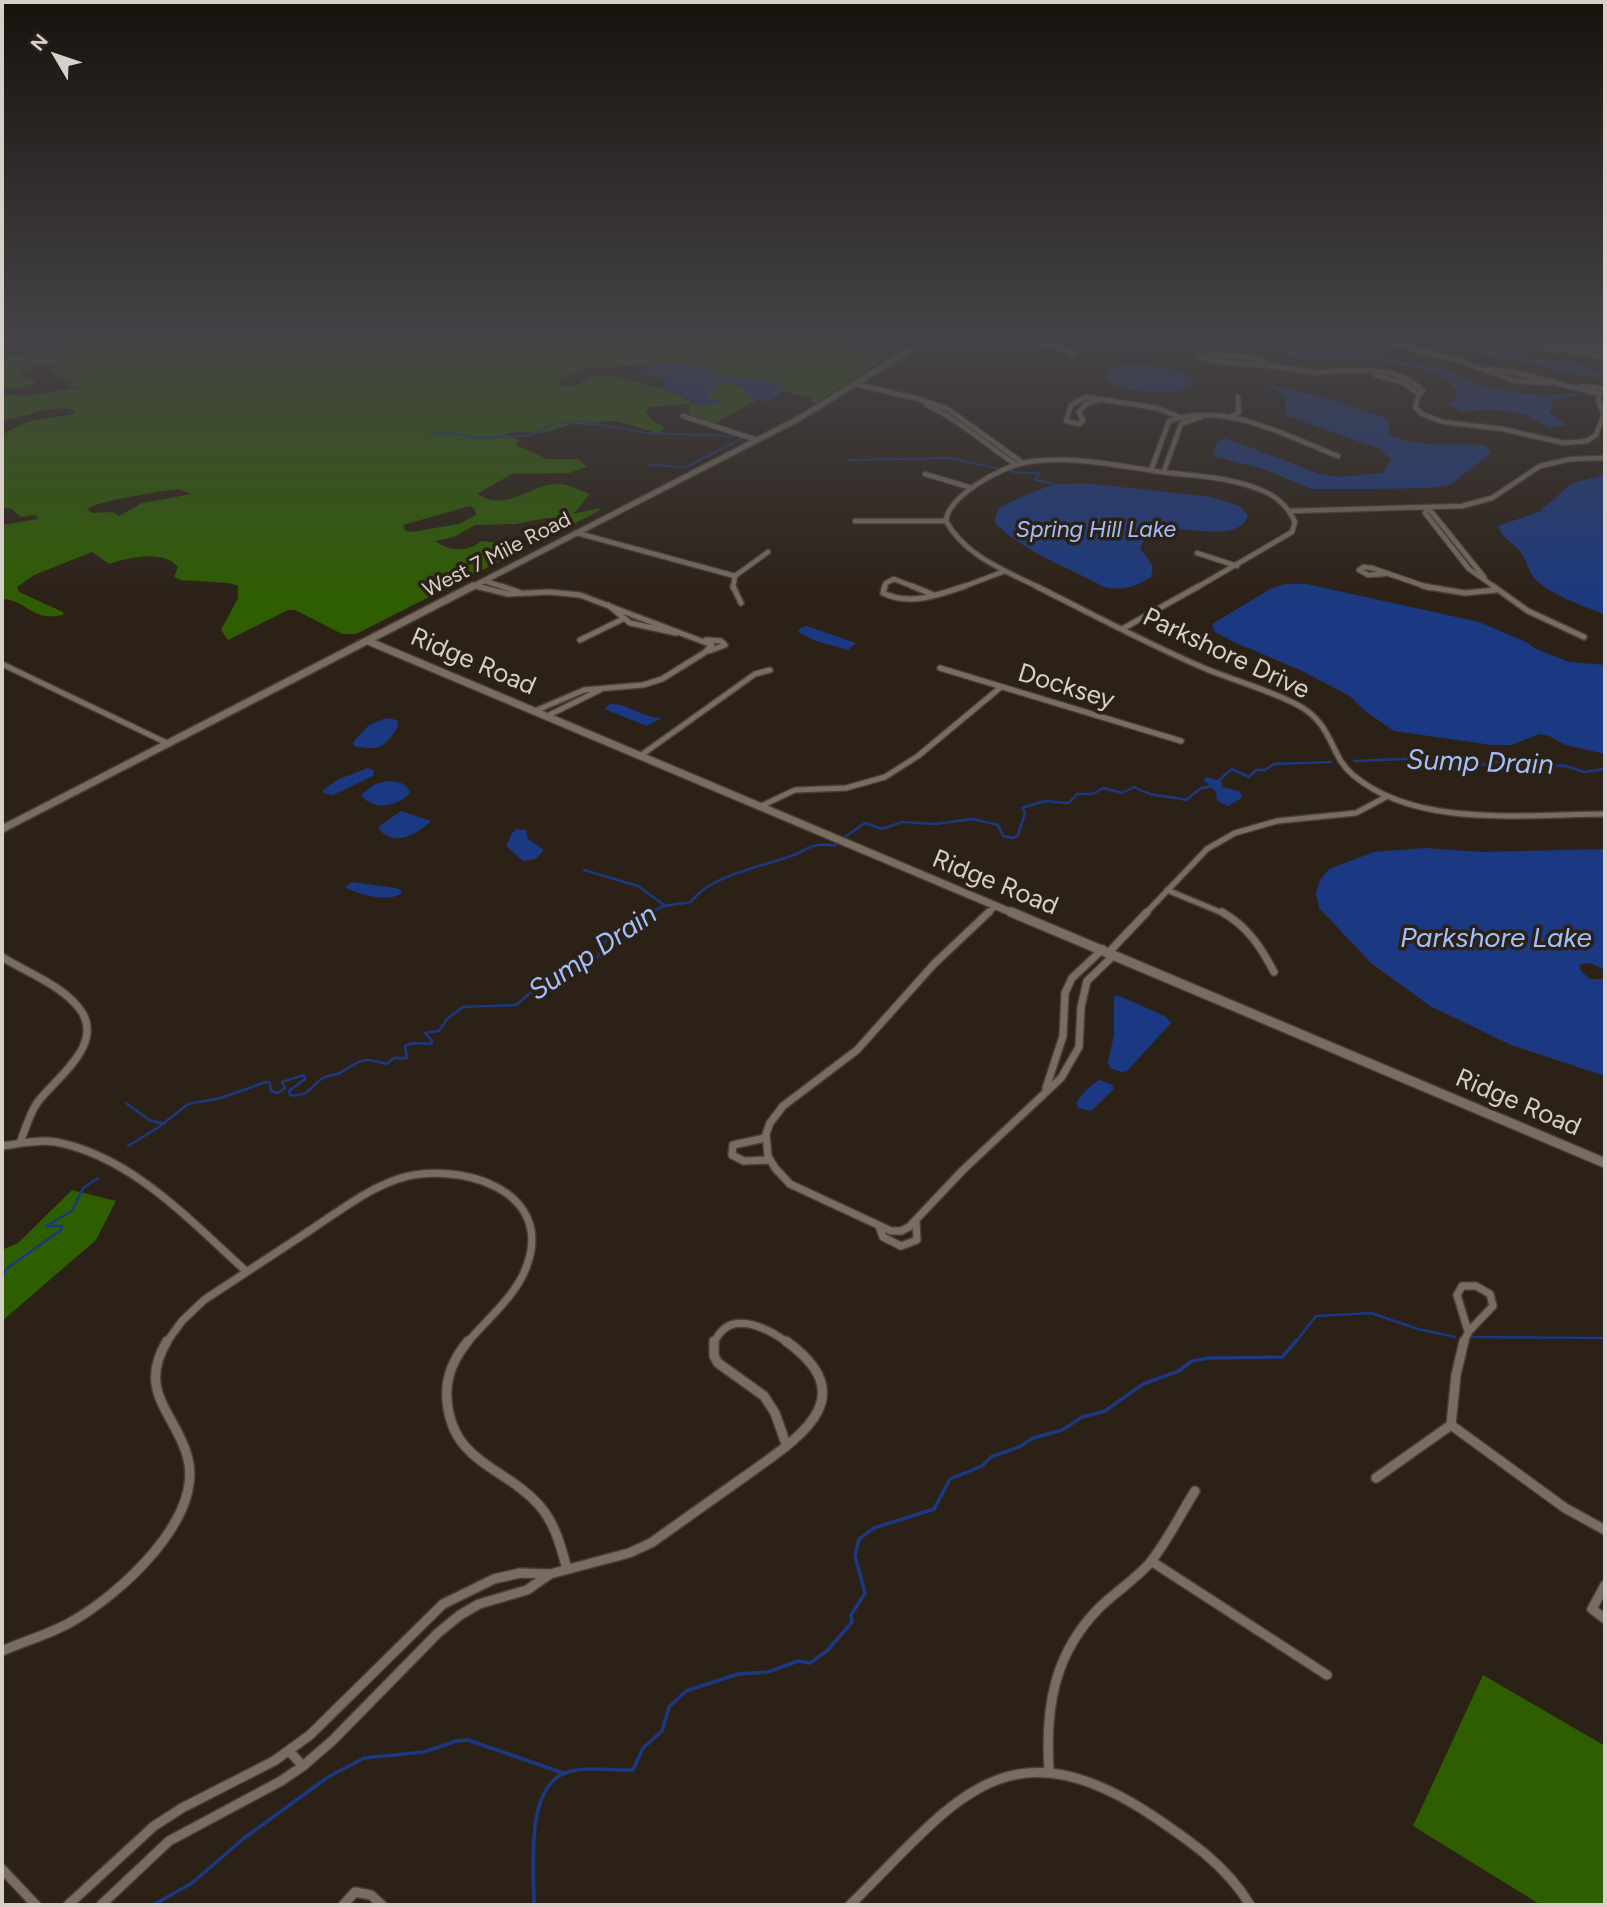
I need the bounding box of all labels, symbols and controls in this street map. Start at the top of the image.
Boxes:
north arrow [21,21,91,91]
text: N [26,30,53,55]
street label: West 7 Mile Road [419,507,575,603]
water label: Spring Hill Lake [1016,516,1176,544]
street label: Parkshore Drive [1138,602,1314,706]
street label: Ridge Road [406,622,540,702]
street label: Docksey [1014,658,1118,716]
water label: Sump Drain [1406,744,1554,782]
street label: Ridge Road [927,844,1063,922]
water label: Sump Drain [522,898,664,1008]
water label: Parkshore Lake [1400,922,1592,956]
street label: Ridge Road [1451,1063,1585,1143]

